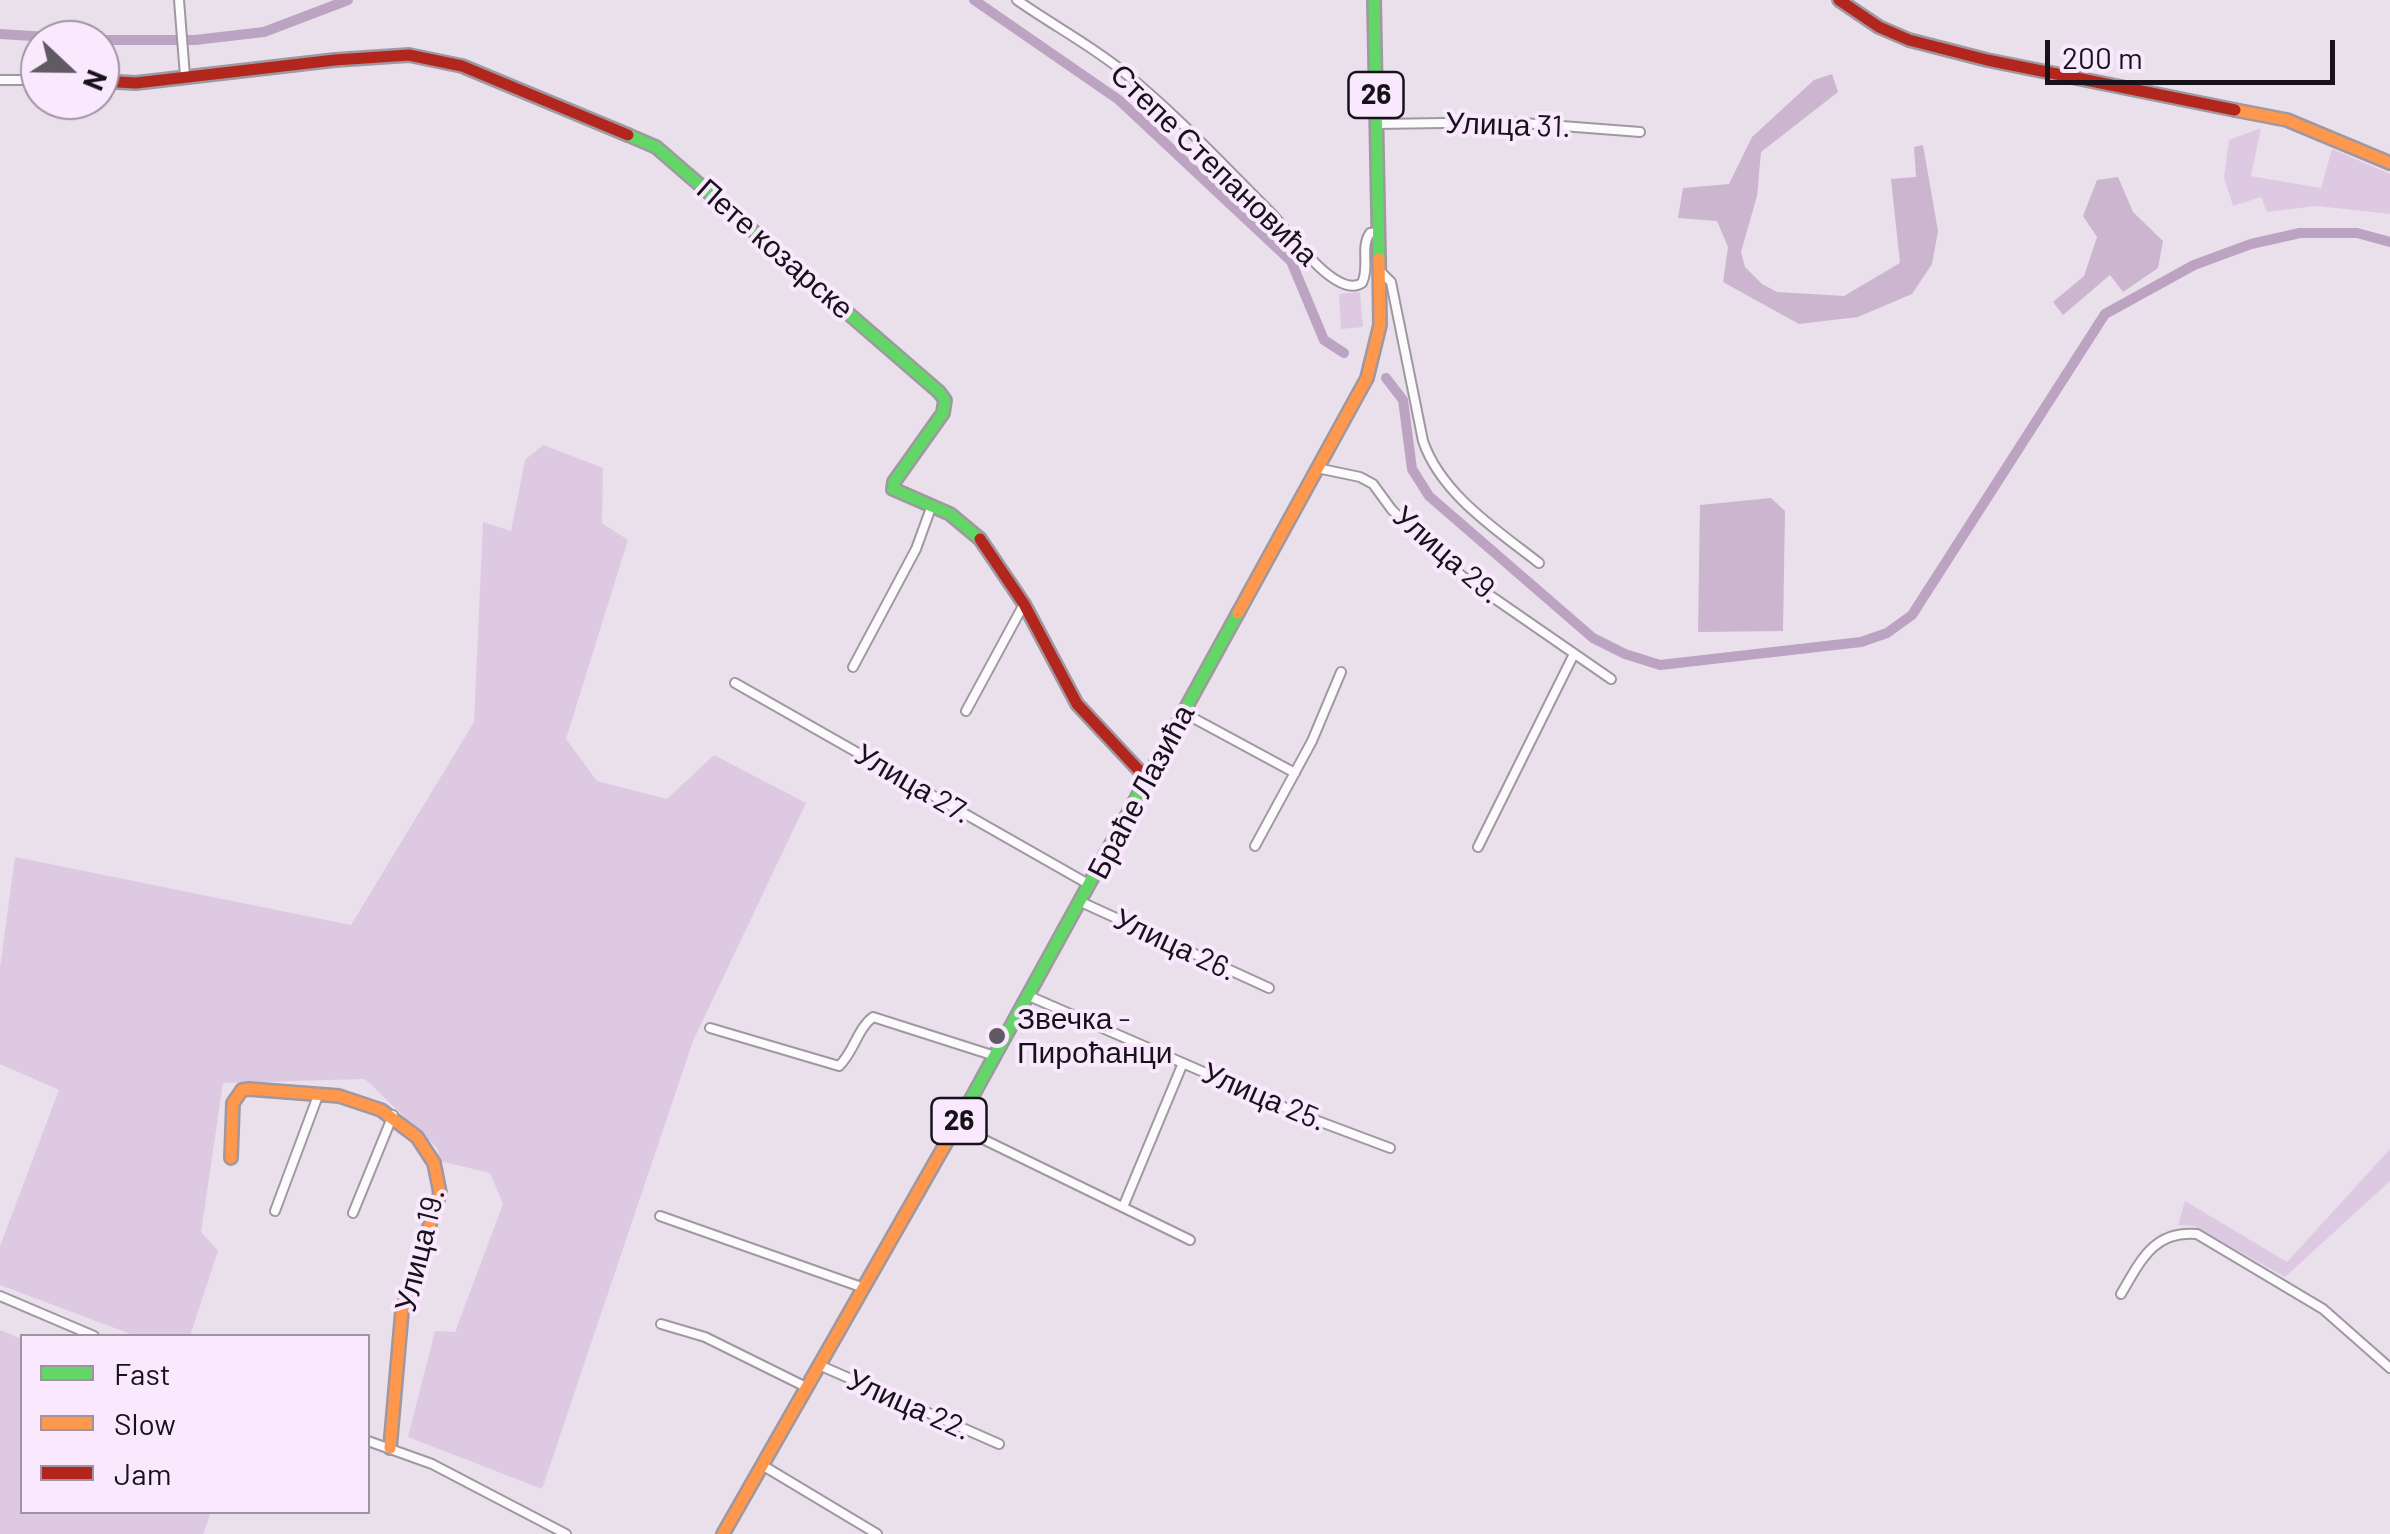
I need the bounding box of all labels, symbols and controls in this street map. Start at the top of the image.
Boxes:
north arrow [20,20,120,120]
scale bar [2050,20,2340,82]
text: 200 m [2062,39,2143,75]
street label: Степе Степановића [1103,57,1325,273]
text: N [77,65,115,95]
road number: 26 [1348,72,1404,118]
street label: Улица 31. [1445,105,1571,145]
street label: Пете козарске [689,171,861,327]
street label: Улица 29. [1386,498,1508,612]
street label: Браће Лазића [1080,699,1202,885]
street label: Улица 27. [848,736,978,832]
street label: Улица 26. [1108,901,1242,989]
place label: Звечка - Пироћанци [1017,1001,1173,1072]
marker: Звечка - Пироћанци [986,1025,1008,1047]
street label: Улица 25. [1197,1055,1331,1139]
road number: 26 [932,1098,986,1144]
street label: Улица 19. [387,1185,453,1315]
legend [20,1334,370,1514]
text: Fast [114,1355,171,1391]
street label: Улица 22. [842,1362,976,1448]
text: Slow [114,1405,176,1441]
text: Jam [114,1455,171,1491]

